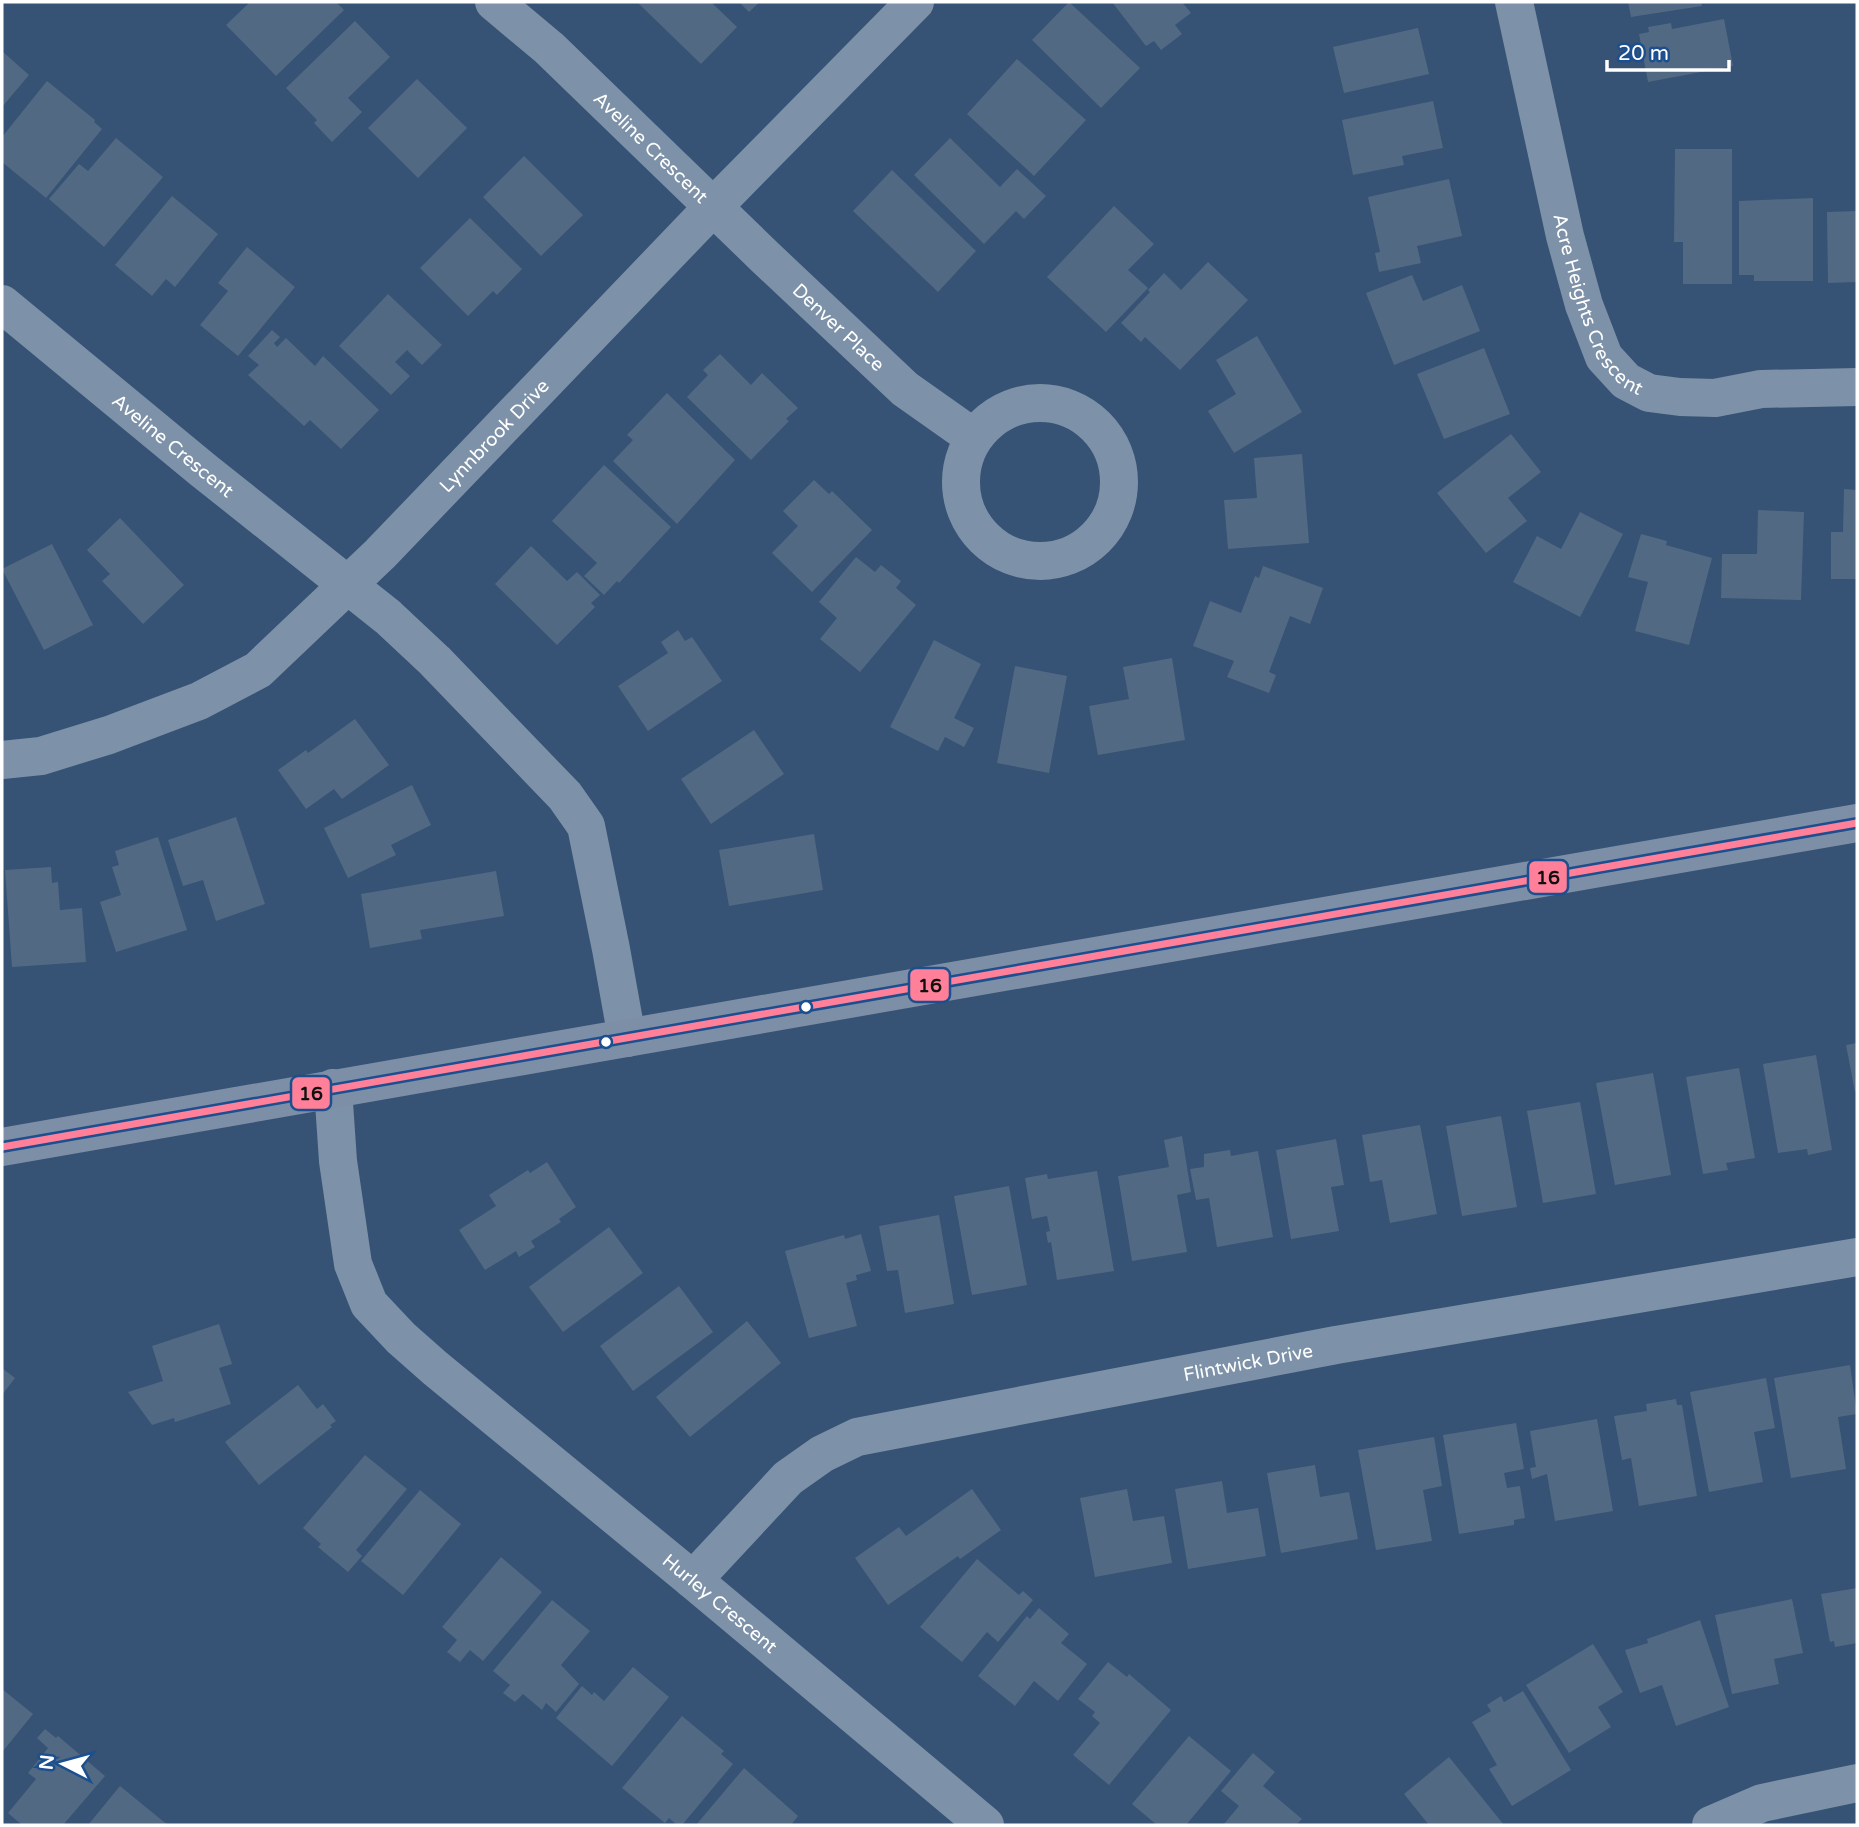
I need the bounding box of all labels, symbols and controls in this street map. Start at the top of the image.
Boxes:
scale bar [1607,28,1730,72]
text: 20 m [1618,41,1669,66]
street label: Aveline Crescent [589,87,712,208]
street label: Acre Heights Crescent [1548,212,1647,400]
street label: Denver Place [788,279,889,376]
street label: Lynnbrook Drive [435,375,554,497]
street label: Aveline Crescent [108,390,238,502]
line badge: 16 [1528,860,1568,894]
text: 16 [1536,867,1560,889]
line badge: 16 [909,968,950,1002]
text: 16 [918,975,942,997]
unlabelled marker [799,1000,813,1014]
unlabelled marker [599,1035,613,1049]
line badge: 16 [291,1076,331,1110]
text: 16 [299,1083,323,1105]
street label: Flintwick Drive [1181,1340,1315,1386]
street label: Hurley Crescent [658,1550,782,1658]
north arrow [28,1729,98,1799]
text: N [35,1754,59,1771]

